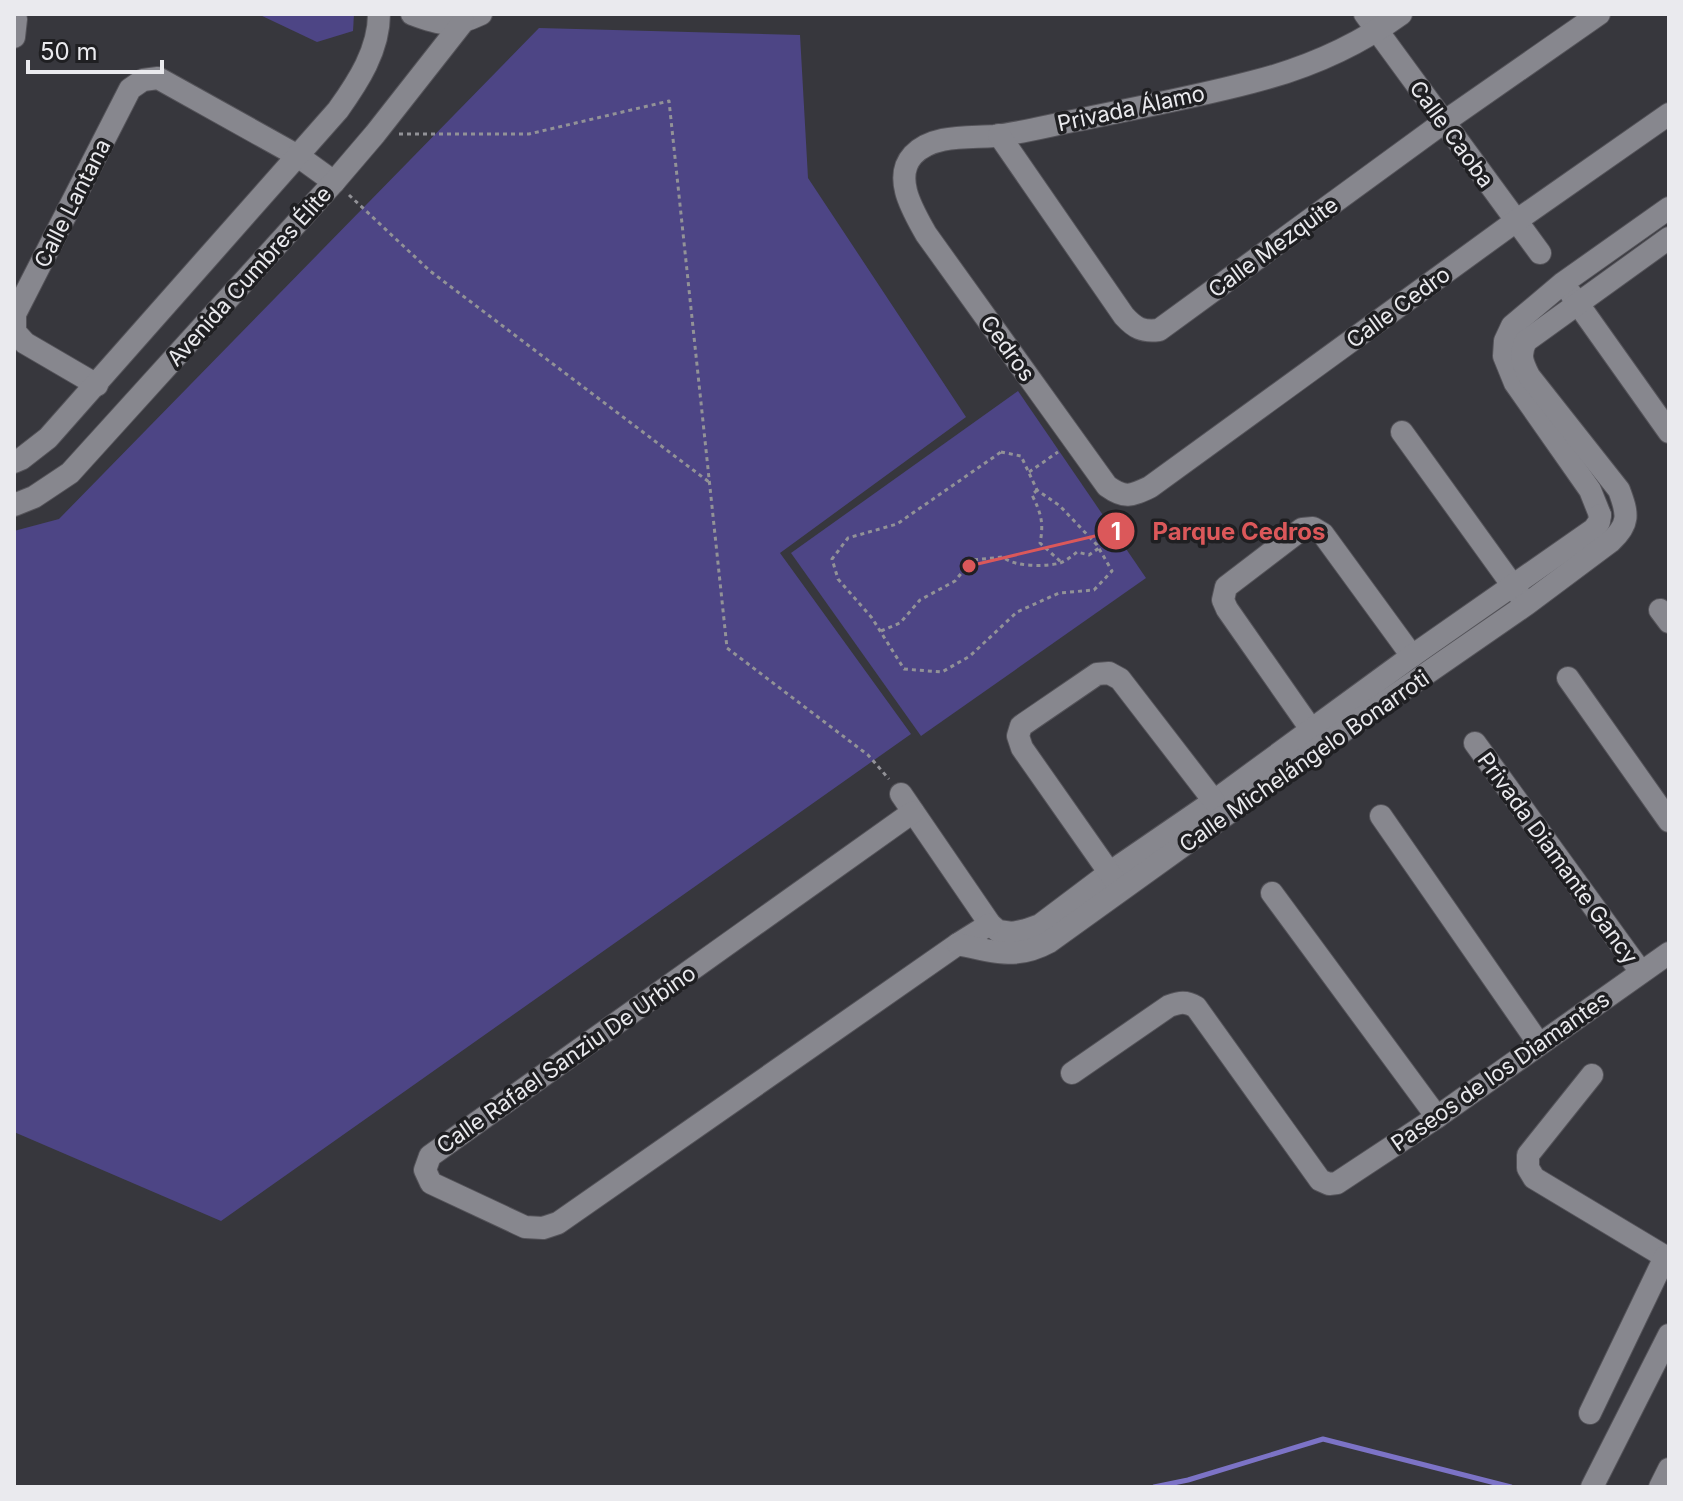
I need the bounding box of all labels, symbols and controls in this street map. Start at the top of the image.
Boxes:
scale bar [28,24,162,74]
text: 50 m [40,37,98,66]
street label: Calle Caoba [1405,75,1499,193]
street label: Privada Álamo [1055,80,1207,136]
street label: Calle Lantana [28,134,116,272]
street label: Avenida Cumbres Élite [161,181,337,371]
street label: Calle Mezquite [1203,191,1343,303]
street label: Calle Cedro [1341,261,1455,353]
street label: Cedros [975,310,1041,386]
callout: Parque Cedros [1096,507,1341,555]
text: 1 [1111,517,1121,546]
text: Parque Cedros [1153,517,1325,546]
street label: Calle Michelángelo Bonarroti [1174,665,1434,857]
street label: Privada Diamante Gancy [1473,747,1643,969]
street label: Calle Rafael Sanziu De Urbino [432,959,700,1159]
street label: Paseos de los Diamantes [1386,986,1614,1156]

